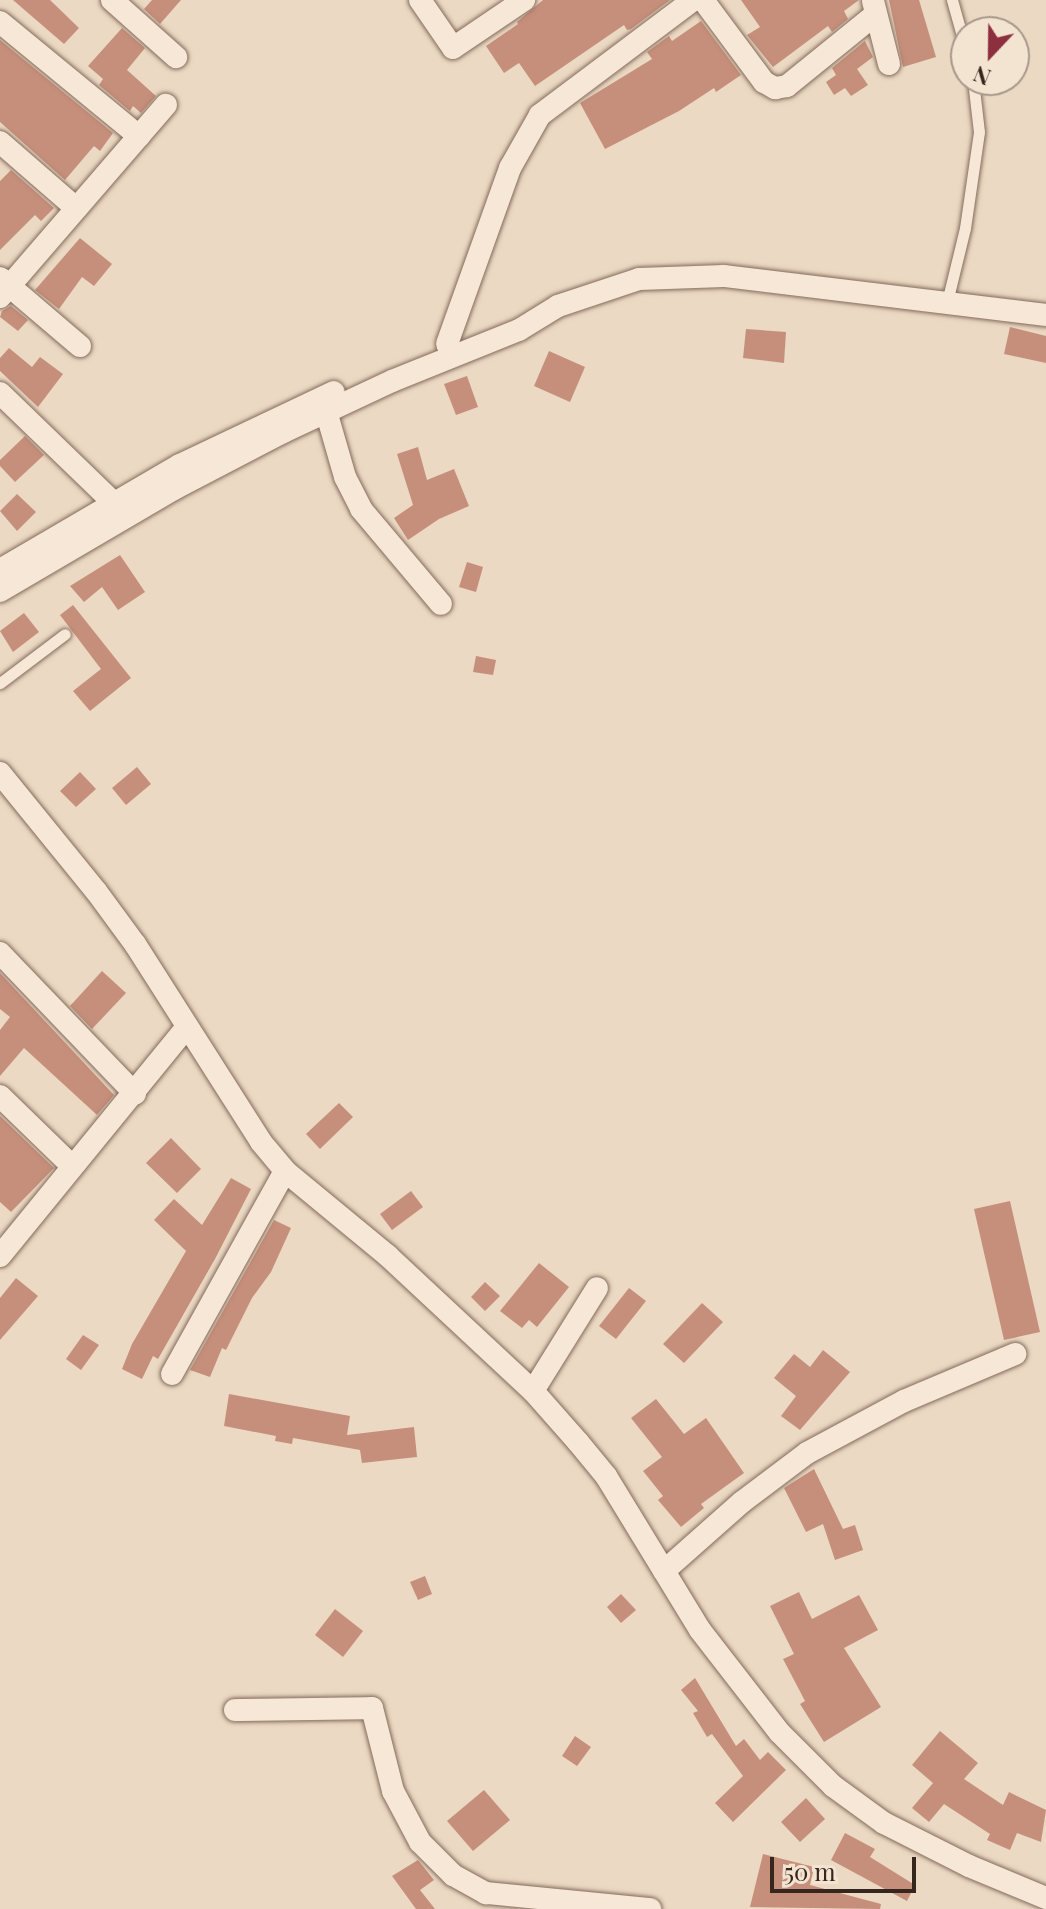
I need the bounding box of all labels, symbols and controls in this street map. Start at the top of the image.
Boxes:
north arrow [950,16,1030,96]
text: N [969,60,995,93]
scale bar [774,1841,920,1891]
text: 50 m [784,1855,836,1887]

